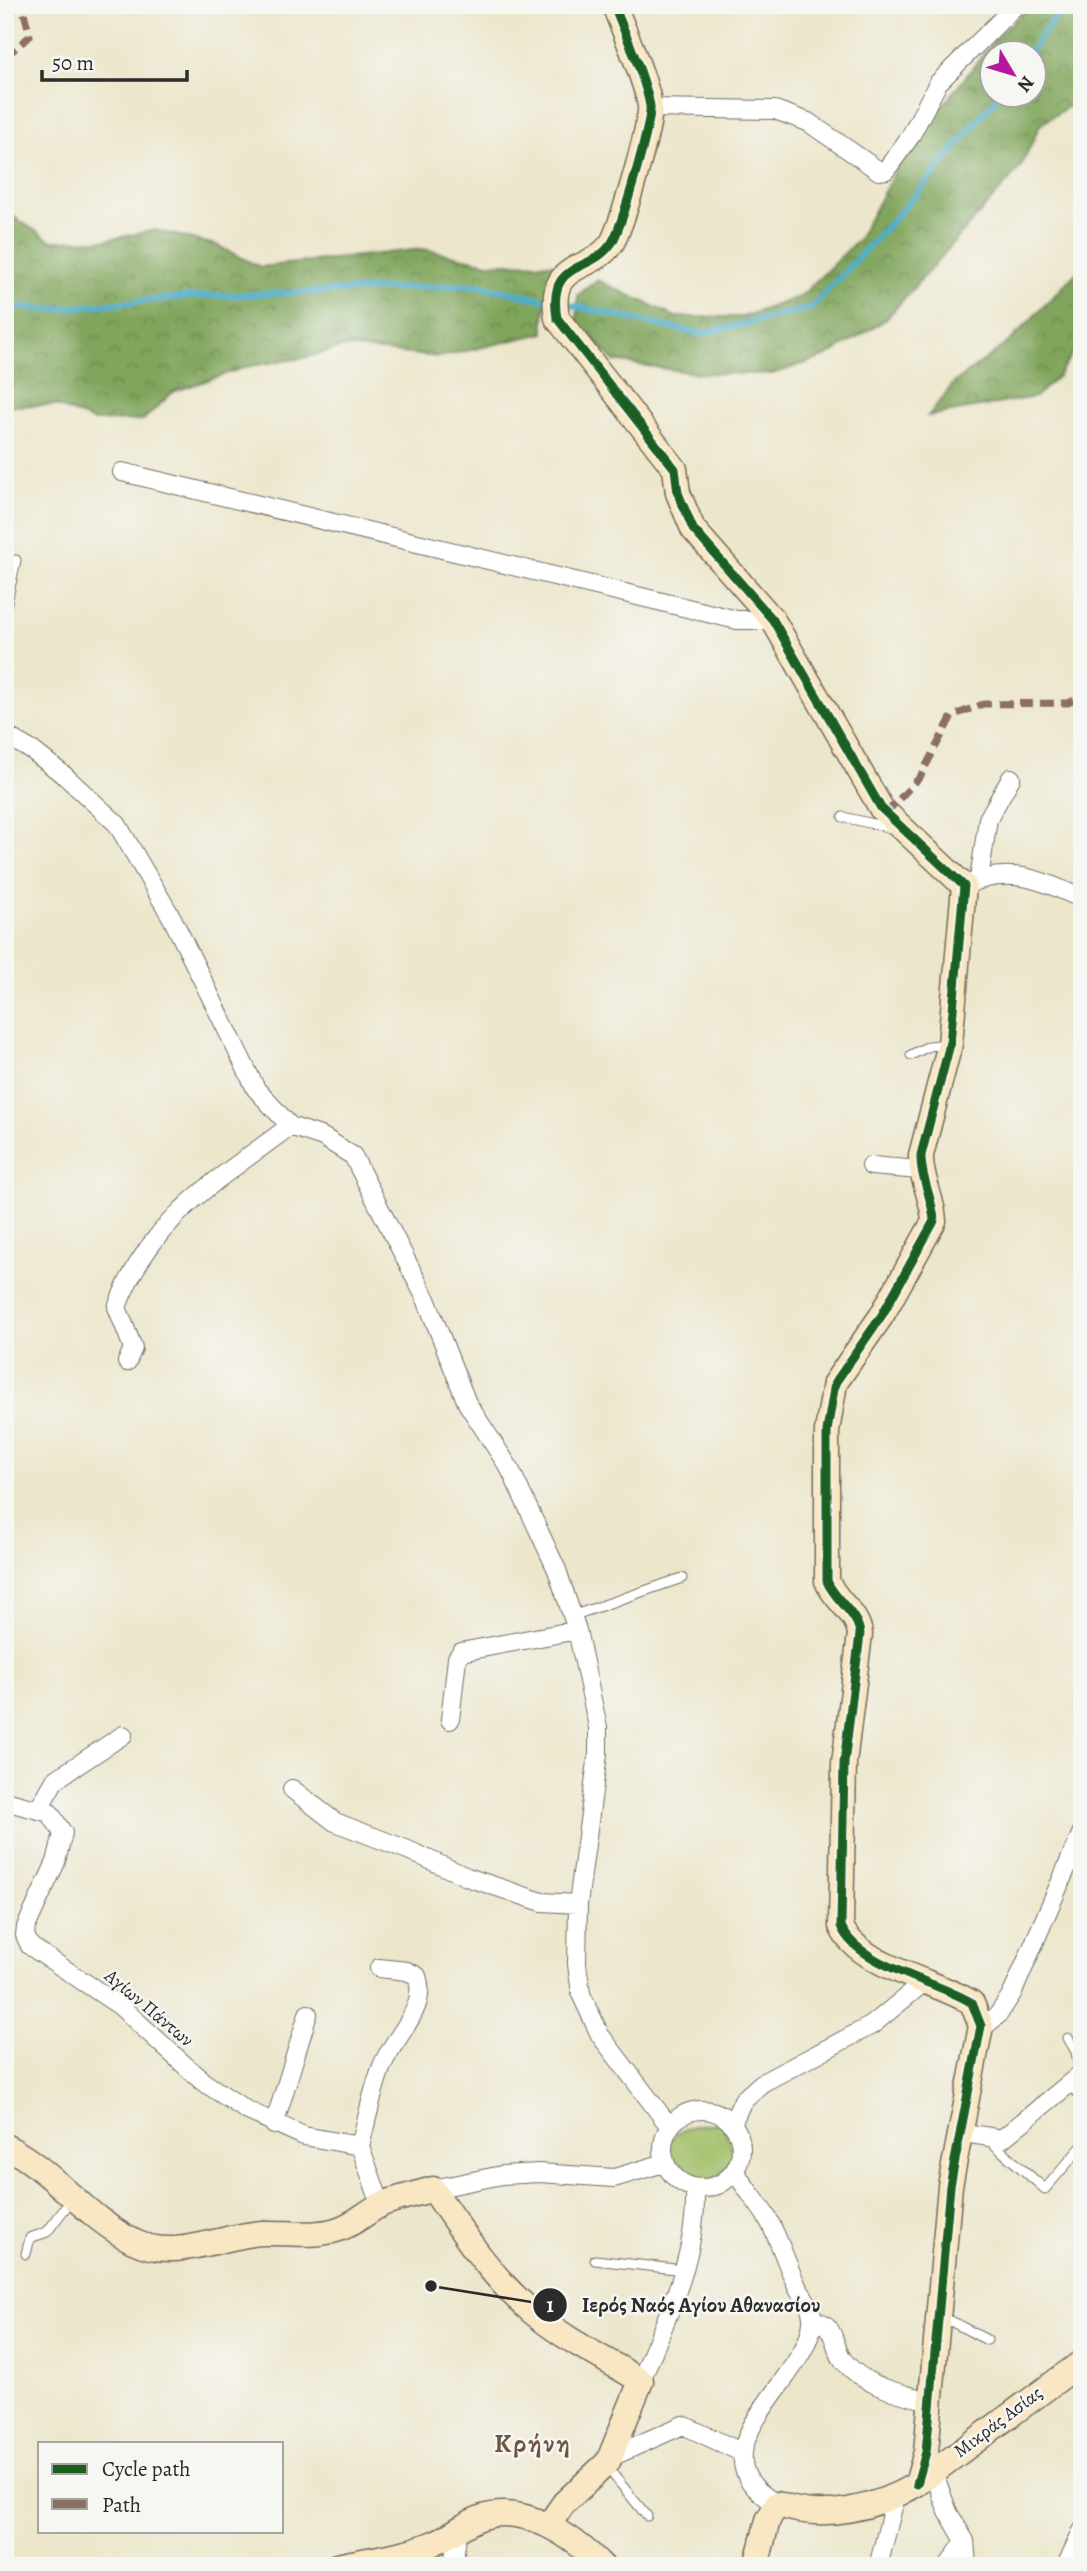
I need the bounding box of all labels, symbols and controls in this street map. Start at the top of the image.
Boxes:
scale bar [42,38,187,82]
north arrow [978,38,1048,108]
text: 50 m [52,49,94,77]
text: N [1011,70,1040,97]
street label: Αγίων Πάντων [98,1963,199,2053]
callout: Ιερός Ναός Αγίου Αθανασίου [533,2284,834,2326]
text: 1 [546,2291,554,2319]
text: Ιερός Ναός Αγίου Αθανασίου [582,2291,820,2319]
street label: Μικράς Ασίας [948,2380,1048,2464]
district label: Κρήνη [494,2426,572,2461]
legend [38,2442,284,2532]
text: Cycle path [102,2455,191,2483]
text: Path [102,2491,141,2519]

